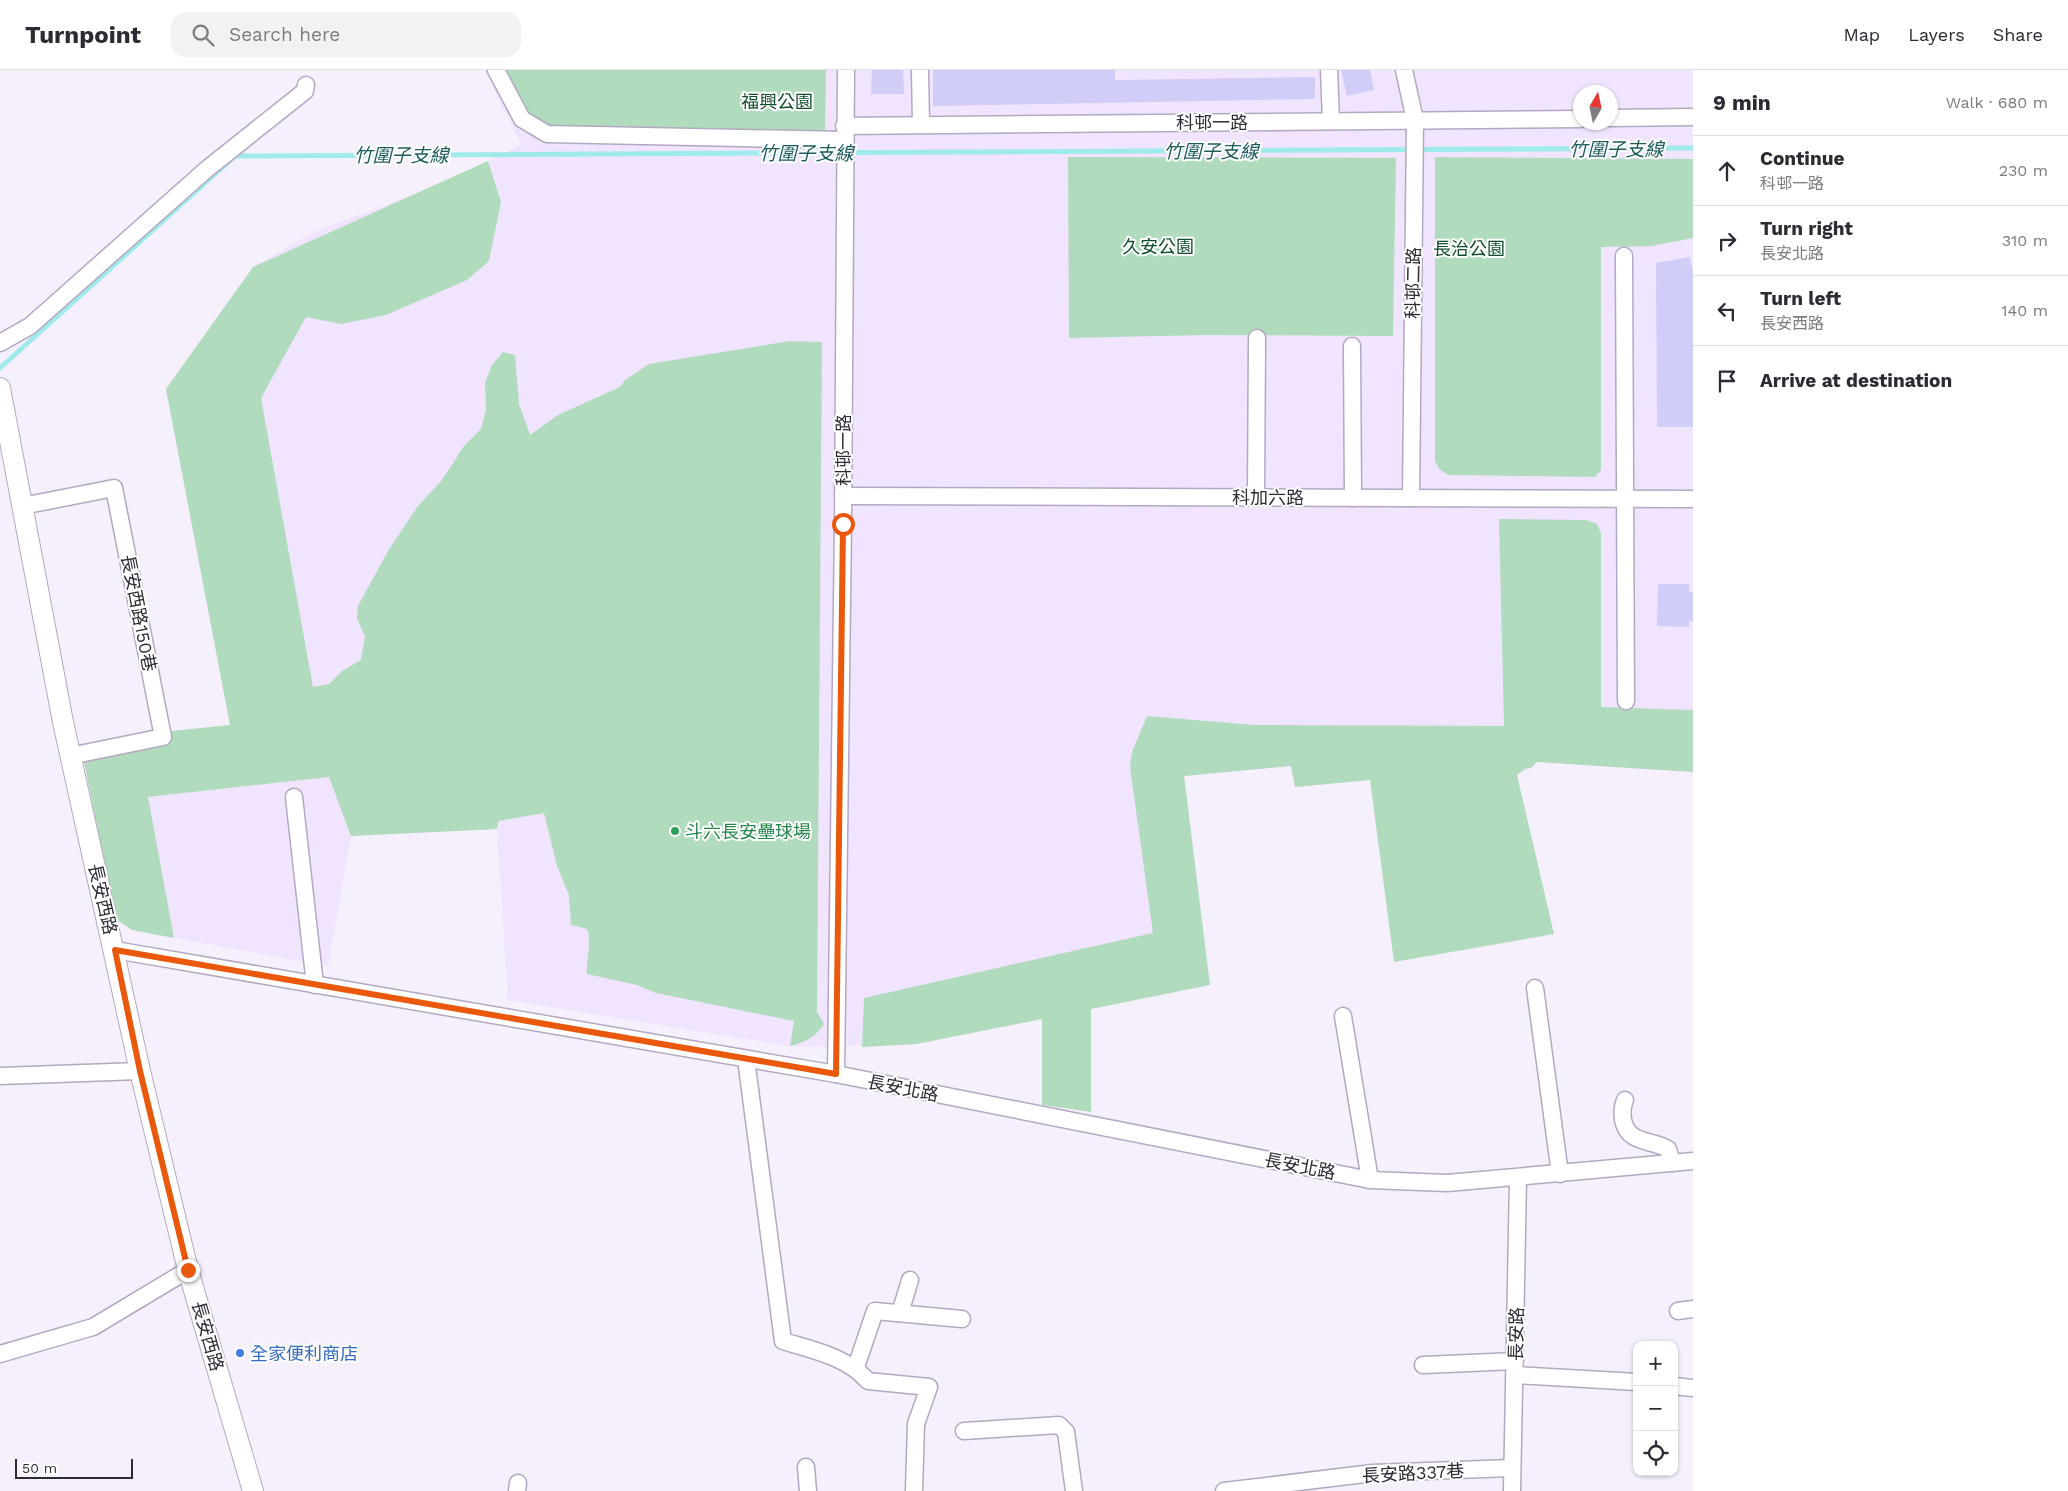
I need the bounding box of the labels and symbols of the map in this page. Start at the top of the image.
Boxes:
north arrow [1573,85,1618,130]
park label: 福興公園 [741,91,813,112]
street label: 科邨一路 [1176,112,1248,133]
water label: 竹圍子支線 [1568,138,1665,161]
water label: 竹圍子支線 [1163,140,1260,163]
water label: 竹圍子支線 [758,142,855,165]
water label: 竹圍子支線 [353,144,450,167]
park label: 久安公園 [1122,236,1194,257]
park label: 長治公園 [1433,238,1505,259]
street label: 科邨二路 [1402,247,1424,319]
street label: 科邨一路 [833,414,854,486]
street label: 科加六路 [1232,487,1304,508]
route start [832,513,855,536]
street label: 長安西路150巷 [117,553,161,673]
place label: 斗六長安壘球場 [685,821,811,842]
marker: 斗六長安壘球場 [669,825,681,837]
street label: 長安西路 [85,862,121,936]
street label: 長安北路 [866,1071,940,1105]
street label: 長安北路 [1263,1149,1337,1183]
route end [177,1259,200,1282]
street label: 長安西路 [188,1299,228,1373]
street label: 長安路 [1505,1307,1527,1361]
place label: 全家便利商店 [250,1343,358,1364]
marker: 全家便利商店 [234,1347,246,1359]
scale bar [15,1456,132,1479]
street label: 長安路337巷 [1361,1460,1465,1486]

